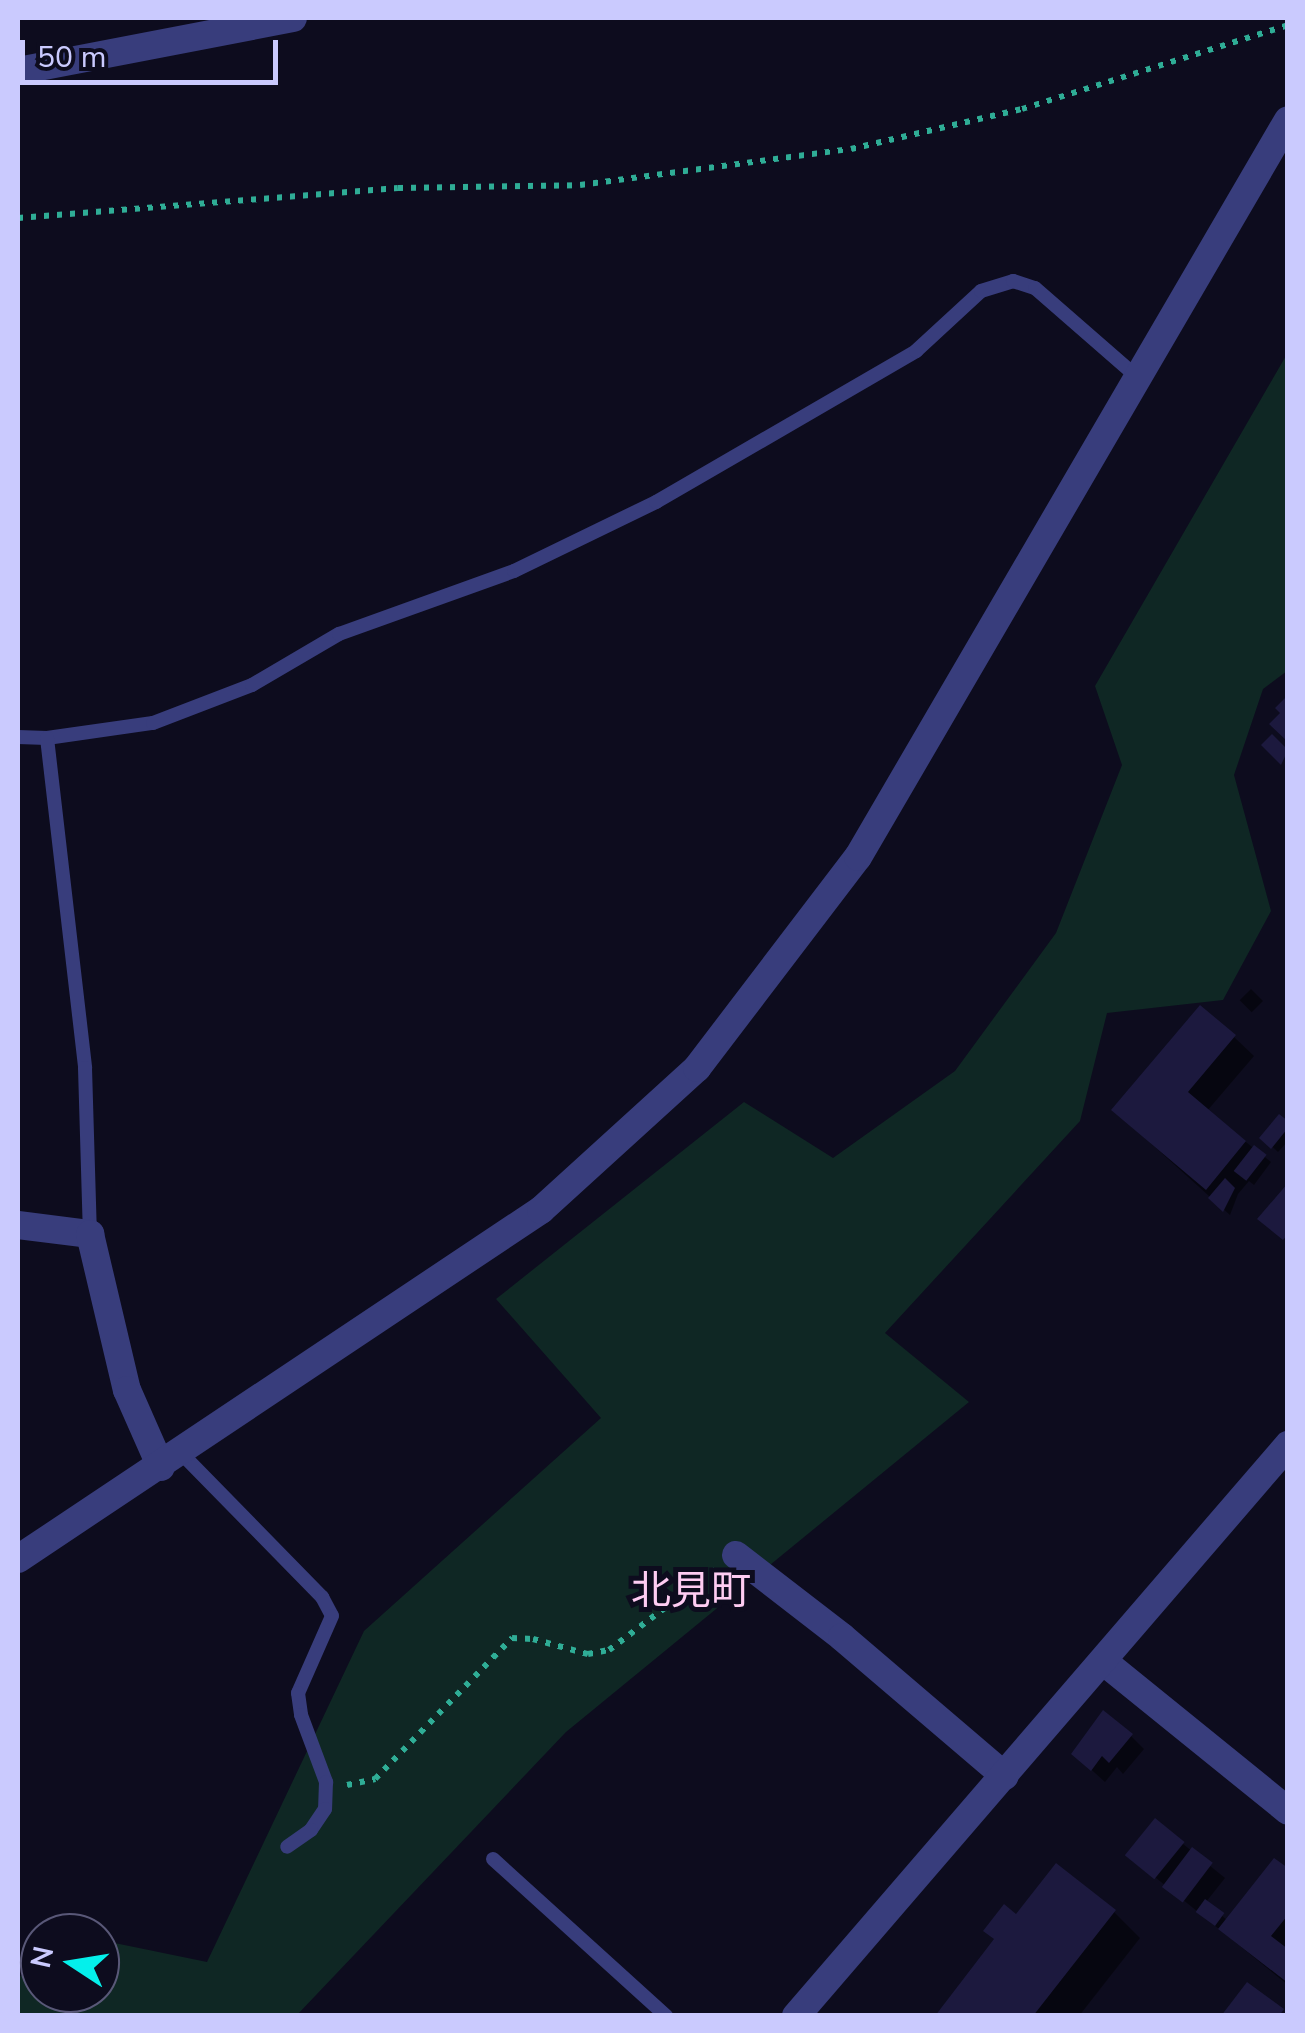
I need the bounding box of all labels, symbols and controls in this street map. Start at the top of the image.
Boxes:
scale bar [25,20,282,82]
text: 50 m [37,37,106,78]
district label: 北見町 [631,1567,751,1615]
north arrow [20,1913,120,2013]
text: N [22,1943,63,1971]

